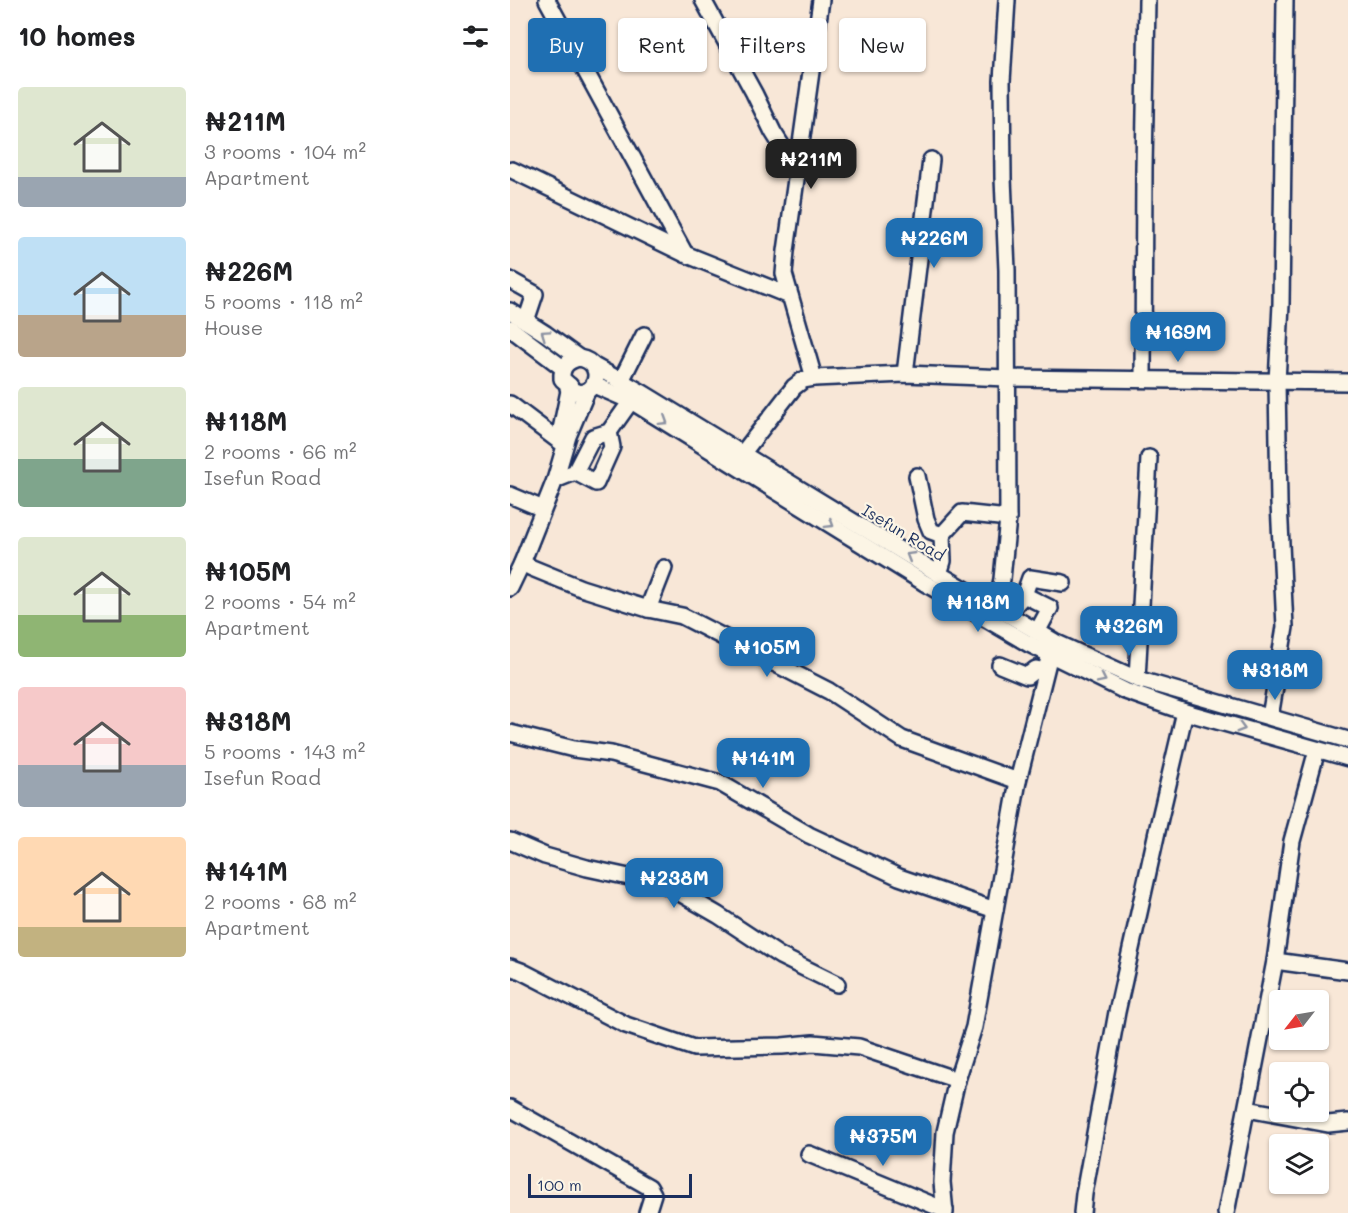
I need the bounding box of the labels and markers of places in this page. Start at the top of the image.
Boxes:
pin: ₦211M [769,139,853,190]
pin: ₦226M [892,218,976,269]
pin: ₦169M [1136,312,1220,363]
pin: ₦118M [936,582,1020,633]
pin: ₦326M [1087,606,1171,657]
pin: ₦105M [725,627,809,678]
pin: ₦318M [1233,650,1317,701]
pin: ₦141M [721,738,805,789]
pin: ₦238M [632,858,716,909]
pin: ₦375M [841,1116,925,1167]

